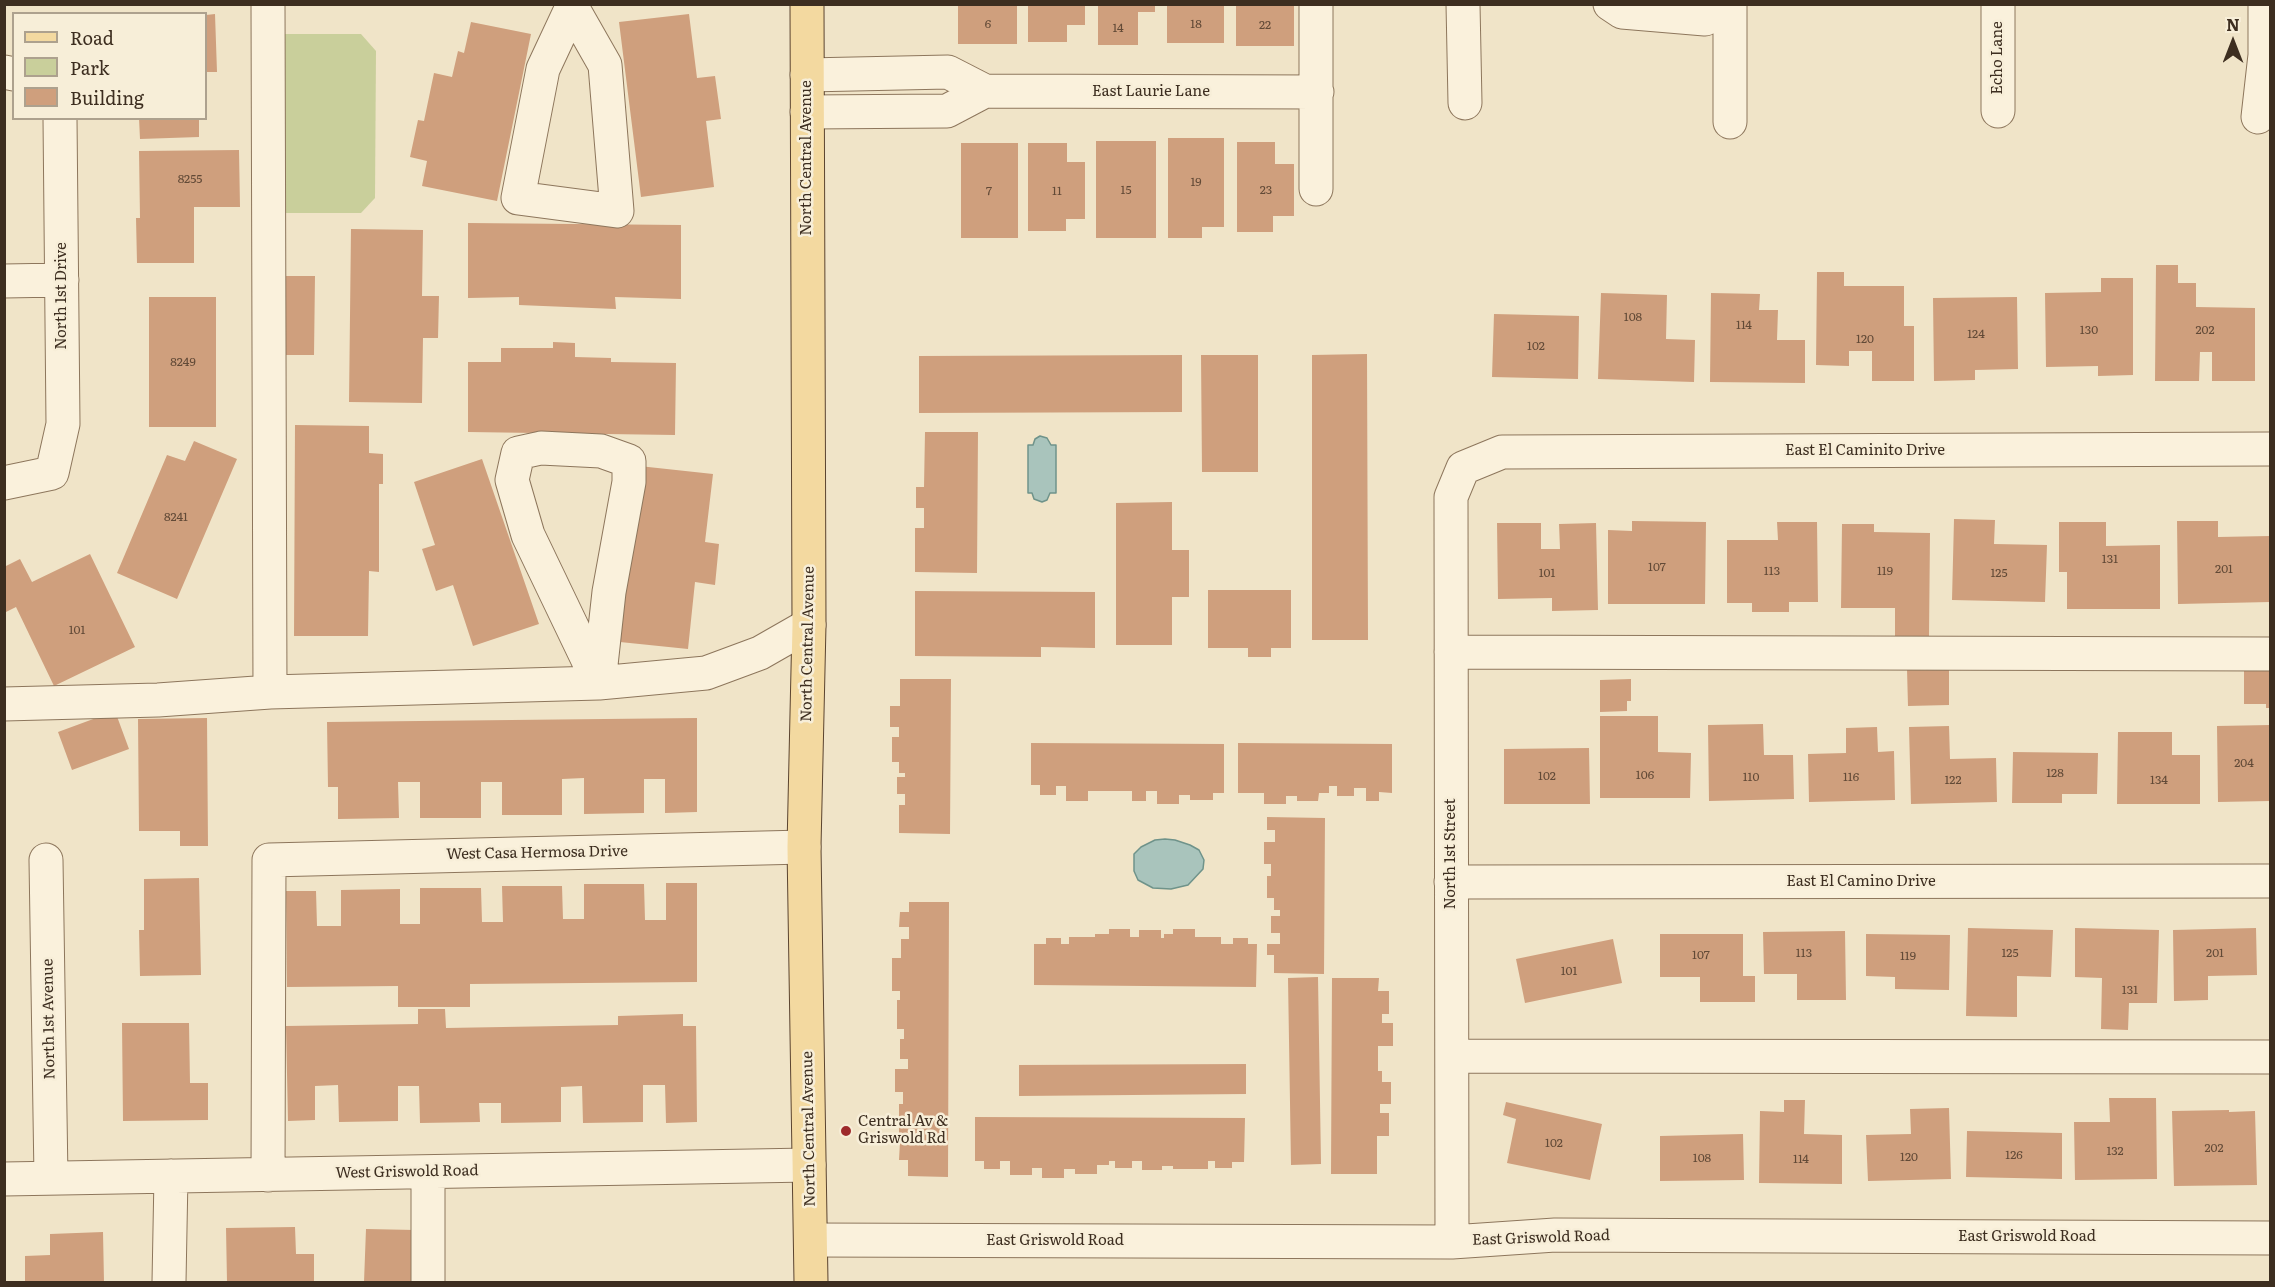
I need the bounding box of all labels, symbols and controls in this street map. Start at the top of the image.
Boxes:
legend [12,12,207,120]
north arrow [2203,12,2263,72]
text: N [2226,12,2240,36]
house number: 6 [985,17,991,31]
house number: 18 [1190,17,1202,31]
house number: 22 [1259,18,1271,32]
house number: 14 [1112,21,1124,35]
street label: Echo Lane [1989,21,2007,95]
text: Road [70,24,114,51]
text: Park [70,54,109,81]
street label: North Central Avenue [798,80,816,236]
street label: East Laurie Lane [1092,83,1210,101]
text: Building [70,84,144,111]
house number: 8255 [178,172,202,186]
house number: 19 [1190,175,1202,189]
house number: 15 [1121,183,1131,197]
house number: 23 [1260,183,1272,197]
house number: 7 [986,184,992,198]
house number: 11 [1052,184,1062,198]
street label: North 1st Drive [53,242,71,350]
house number: 108 [1624,310,1642,324]
house number: 114 [1736,318,1752,332]
house number: 130 [2080,323,2098,337]
house number: 202 [2196,323,2214,337]
house number: 124 [1967,327,1985,341]
house number: 120 [1856,332,1874,346]
house number: 102 [1527,339,1545,353]
house number: 8249 [170,355,196,369]
street label: East El Caminito Drive [1785,442,1945,460]
house number: 8241 [164,510,188,524]
house number: 131 [2102,552,2118,566]
house number: 107 [1648,560,1666,574]
house number: 201 [2215,562,2233,576]
house number: 113 [1764,564,1780,578]
house number: 119 [1877,564,1893,578]
street label: North Central Avenue [798,566,818,722]
house number: 101 [1539,566,1555,580]
house number: 125 [1990,566,2008,580]
house number: 101 [69,623,85,637]
house number: 204 [2234,756,2254,770]
house number: 128 [2046,766,2064,780]
house number: 106 [1636,768,1654,782]
house number: 102 [1538,769,1556,783]
house number: 110 [1743,770,1759,784]
house number: 116 [1843,770,1859,784]
house number: 122 [1944,773,1962,787]
house number: 134 [2150,773,2168,787]
street label: North 1st Street [1442,798,1460,910]
street label: West Casa Hermosa Drive [446,842,628,864]
street label: East El Camino Drive [1786,873,1936,891]
house number: 113 [1796,946,1812,960]
house number: 125 [2001,946,2019,960]
house number: 201 [2206,946,2224,960]
house number: 107 [1692,948,1710,962]
house number: 119 [1900,949,1916,963]
street label: North 1st Avenue [39,958,59,1080]
house number: 101 [1561,964,1577,978]
house number: 131 [2122,983,2138,997]
street label: North Central Avenue [799,1051,819,1207]
place label: Central Av & Griswold Rd [858,1113,948,1148]
marker: Central Av & Griswold Rd [839,1124,853,1138]
house number: 102 [1545,1136,1563,1150]
house number: 202 [2205,1141,2223,1155]
house number: 132 [2106,1144,2124,1158]
house number: 126 [2005,1148,2023,1162]
house number: 120 [1900,1150,1918,1164]
house number: 108 [1693,1151,1711,1165]
house number: 114 [1793,1152,1809,1166]
street label: West Griswold Road [335,1162,479,1182]
street label: East Griswold Road [1472,1227,1610,1249]
street label: East Griswold Road [1958,1228,2096,1246]
street label: East Griswold Road [986,1232,1124,1250]

